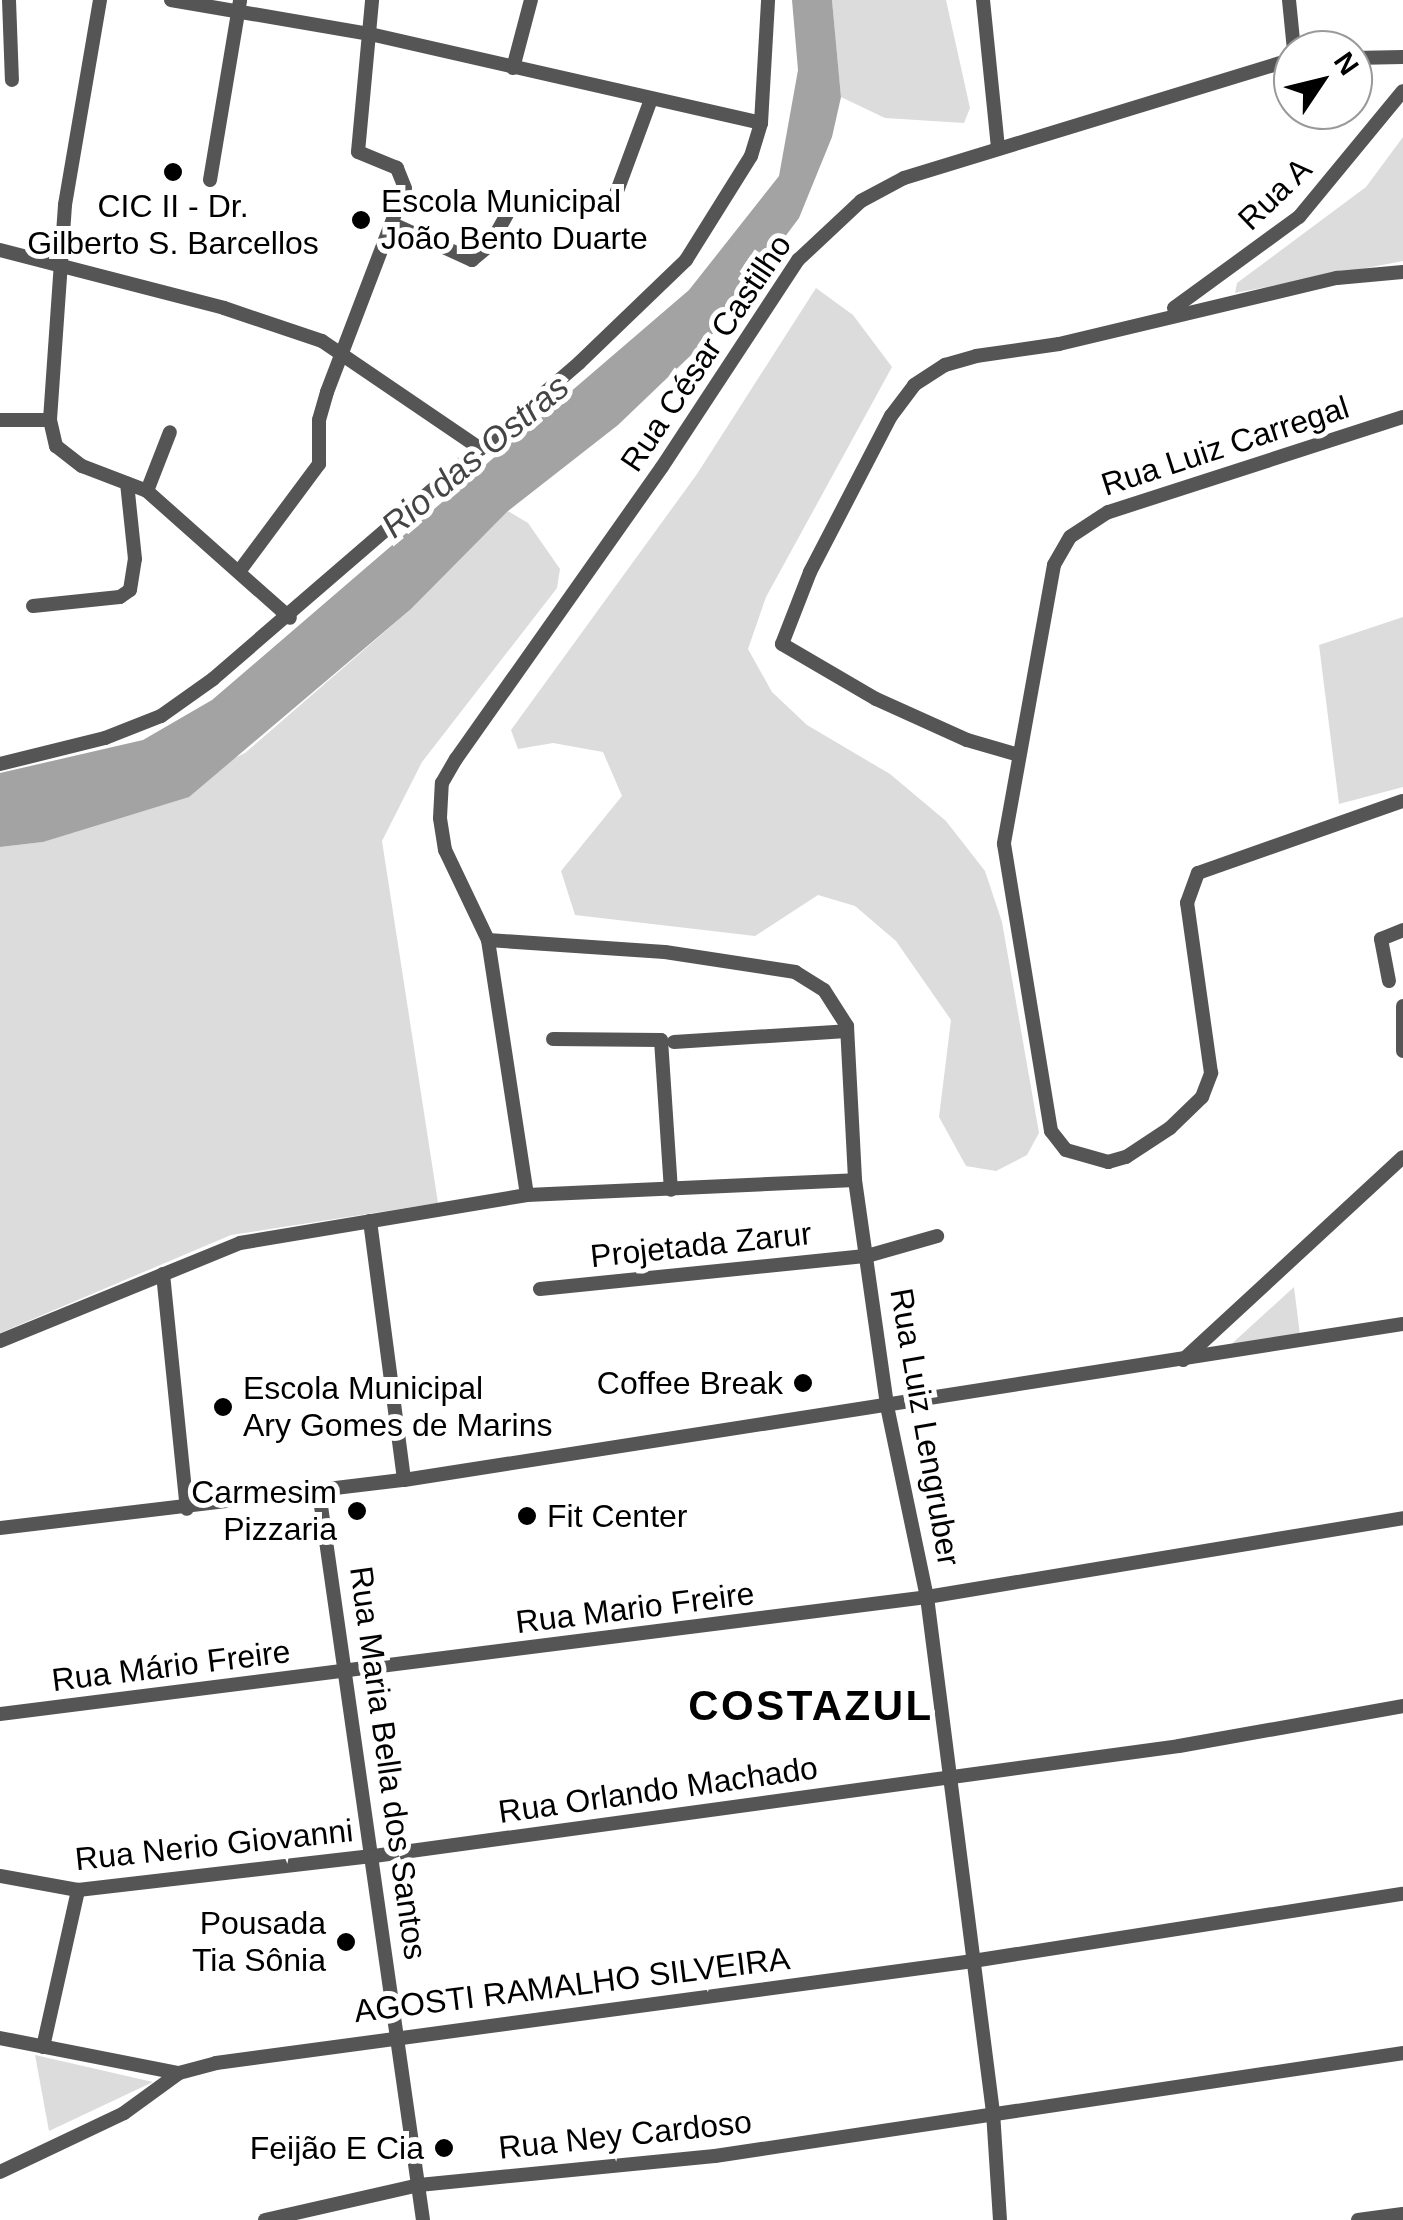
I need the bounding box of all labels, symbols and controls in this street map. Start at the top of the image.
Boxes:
north arrow [1273,30,1373,130]
text: N [1328,46,1365,81]
street label: Rua A [1230,149,1320,239]
marker: CIC II - Dr. Gilberto S. Barcellos [162,161,184,183]
place label: Escola Municipal João Bento Duarte [381,183,648,258]
place label: CIC II - Dr. Gilberto S. Barcellos [27,188,319,263]
marker: Escola Municipal João Bento Duarte [350,209,372,231]
street label: Rua César Castilho [613,227,799,479]
water label: Rio das Ostras [373,366,577,546]
street label: Rua Luiz Carregal [1096,388,1354,504]
street label: Projetada Zarur [588,1214,814,1276]
street label: Rua Luiz Lengruber [882,1285,968,1569]
place label: Coffee Break [597,1364,783,1402]
place label: Escola Municipal Ary Gomes de Marins [243,1370,552,1445]
marker: Coffee Break [792,1372,814,1394]
marker: Escola Municipal Ary Gomes de Marins [212,1396,234,1418]
place label: Carmesim Pizzaria [191,1474,337,1549]
place label: Fit Center [547,1497,687,1535]
marker: Carmesim Pizzaria [346,1500,368,1522]
marker: Fit Center [516,1505,538,1527]
street label: Rua Maria Bella dos Santos [341,1564,435,1962]
street label: Rua Mario Freire [514,1574,756,1642]
street label: Rua Mário Freire [50,1632,292,1700]
district label: COSTAZUL [688,1681,934,1731]
street label: Rua Orlando Machado [496,1749,820,1831]
street label: Rua Nerio Giovanni [73,1811,355,1879]
place label: Pousada Tia Sônia [192,1905,326,1980]
marker: Pousada Tia Sônia [335,1931,357,1953]
street label: AGOSTI RAMALHO SILVEIRA [352,1939,792,2031]
street label: Rua Ney Cardoso [497,2103,753,2167]
place label: Feijão E Cia [250,2129,424,2167]
marker: Feijão E Cia [433,2137,455,2159]

